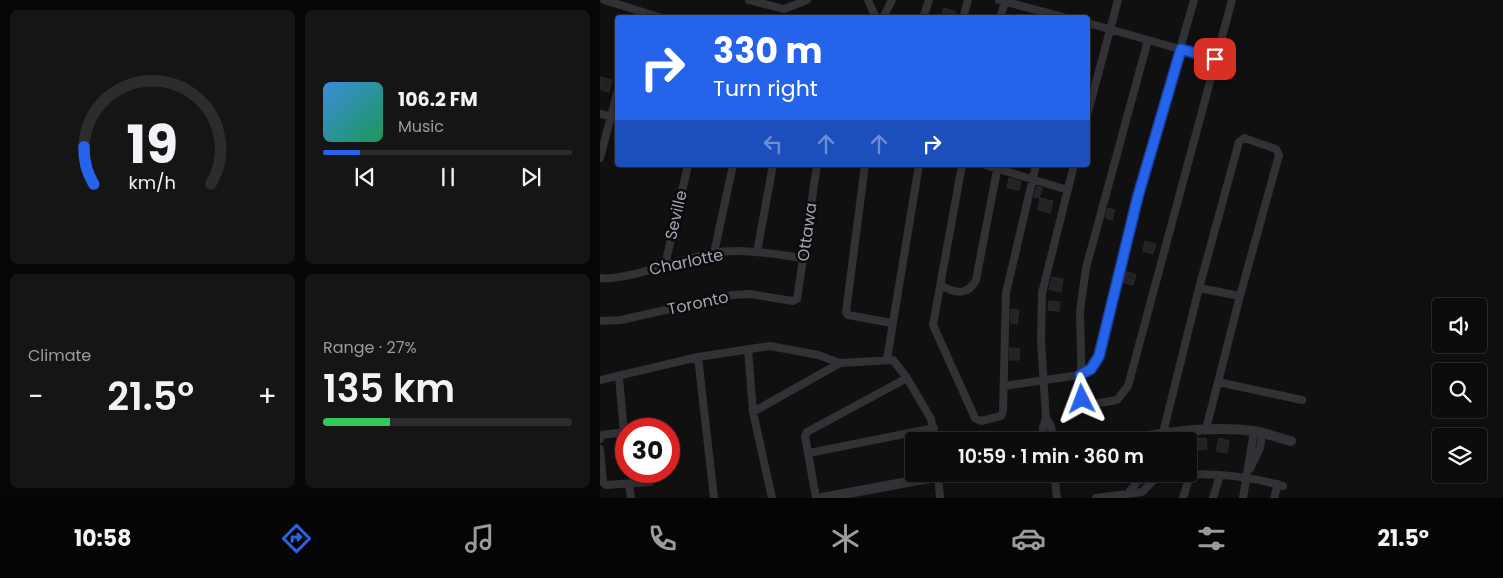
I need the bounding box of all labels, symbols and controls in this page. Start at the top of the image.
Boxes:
text: 330 m [713,26,823,75]
icon: right [630,35,695,100]
pin [1194,38,1236,80]
icon: arrive [1201,45,1229,73]
text: Turn right [713,73,818,104]
text: 106.2 FM [398,86,478,113]
text: 19 [127,108,178,181]
text: Music [398,115,444,138]
icon: left [759,130,787,158]
icon: ahead [812,130,840,158]
icon: ahead [865,130,893,158]
icon: right [918,130,946,158]
icon: previous [351,163,379,191]
icon: pause [434,163,462,191]
icon: next [517,163,545,191]
text: km/h [129,170,176,195]
street label: Seville [659,188,693,242]
street label: Ottawa [792,201,822,263]
street label: Charlotte [647,243,725,281]
street label: Toronto [666,285,730,321]
map controls [1432,298,1487,483]
button: sound [1432,298,1487,353]
text: Range · 27% [323,336,417,359]
text: Climate [28,344,91,367]
text: 135 km [323,362,455,415]
button: search [1432,363,1487,418]
text: 21.5° [107,370,194,423]
position arrow [1055,372,1107,424]
text: − [28,377,43,416]
text: + [258,377,277,416]
speed limit sign: 30 [615,418,680,483]
button: layers [1432,428,1487,483]
text: 10:59 · 1 min · 360 m [958,443,1144,470]
icon: directions [279,521,314,556]
icon: music [462,521,497,556]
icon: phone [645,521,680,556]
icon: climate [828,521,863,556]
icon: car [1011,521,1046,556]
icon: filters [1194,521,1229,556]
text: 10:58 [74,523,131,554]
text: 21.5° [1377,523,1429,554]

